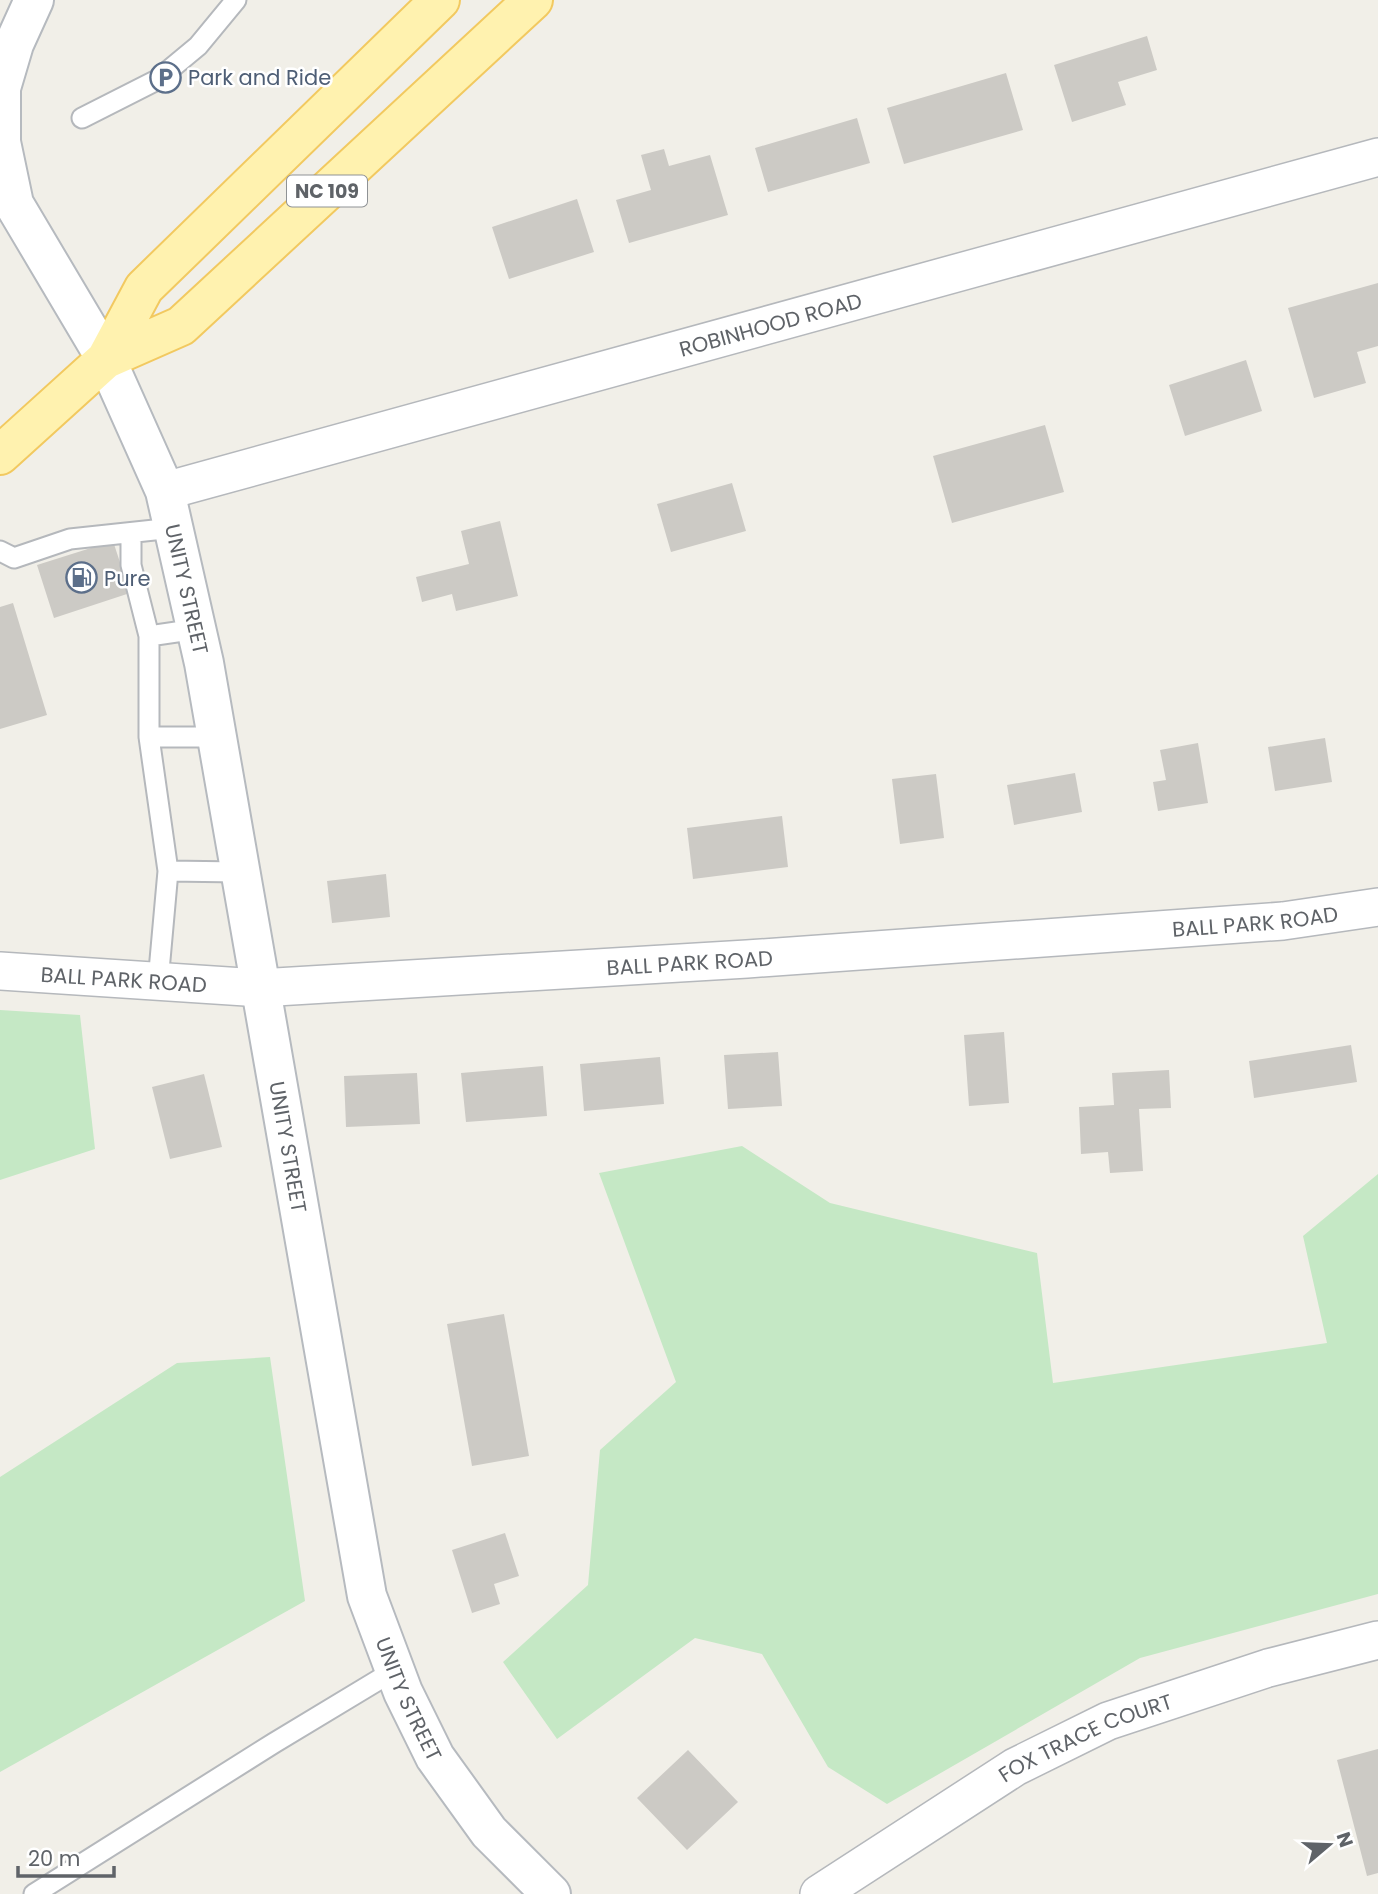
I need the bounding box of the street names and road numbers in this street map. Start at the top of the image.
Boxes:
road number: NC 109 [287,176,367,206]
street label: ROBINHOOD ROAD [676,285,865,363]
street label: UNITY STREET [158,521,216,657]
street label: BALL PARK ROAD [1171,899,1340,943]
street label: BALL PARK ROAD [606,943,774,982]
street label: BALL PARK ROAD [40,959,208,999]
street label: UNITY STREET [263,1079,314,1215]
street label: UNITY STREET [369,1633,449,1766]
street label: FOX TRACE COURT [992,1686,1176,1789]

